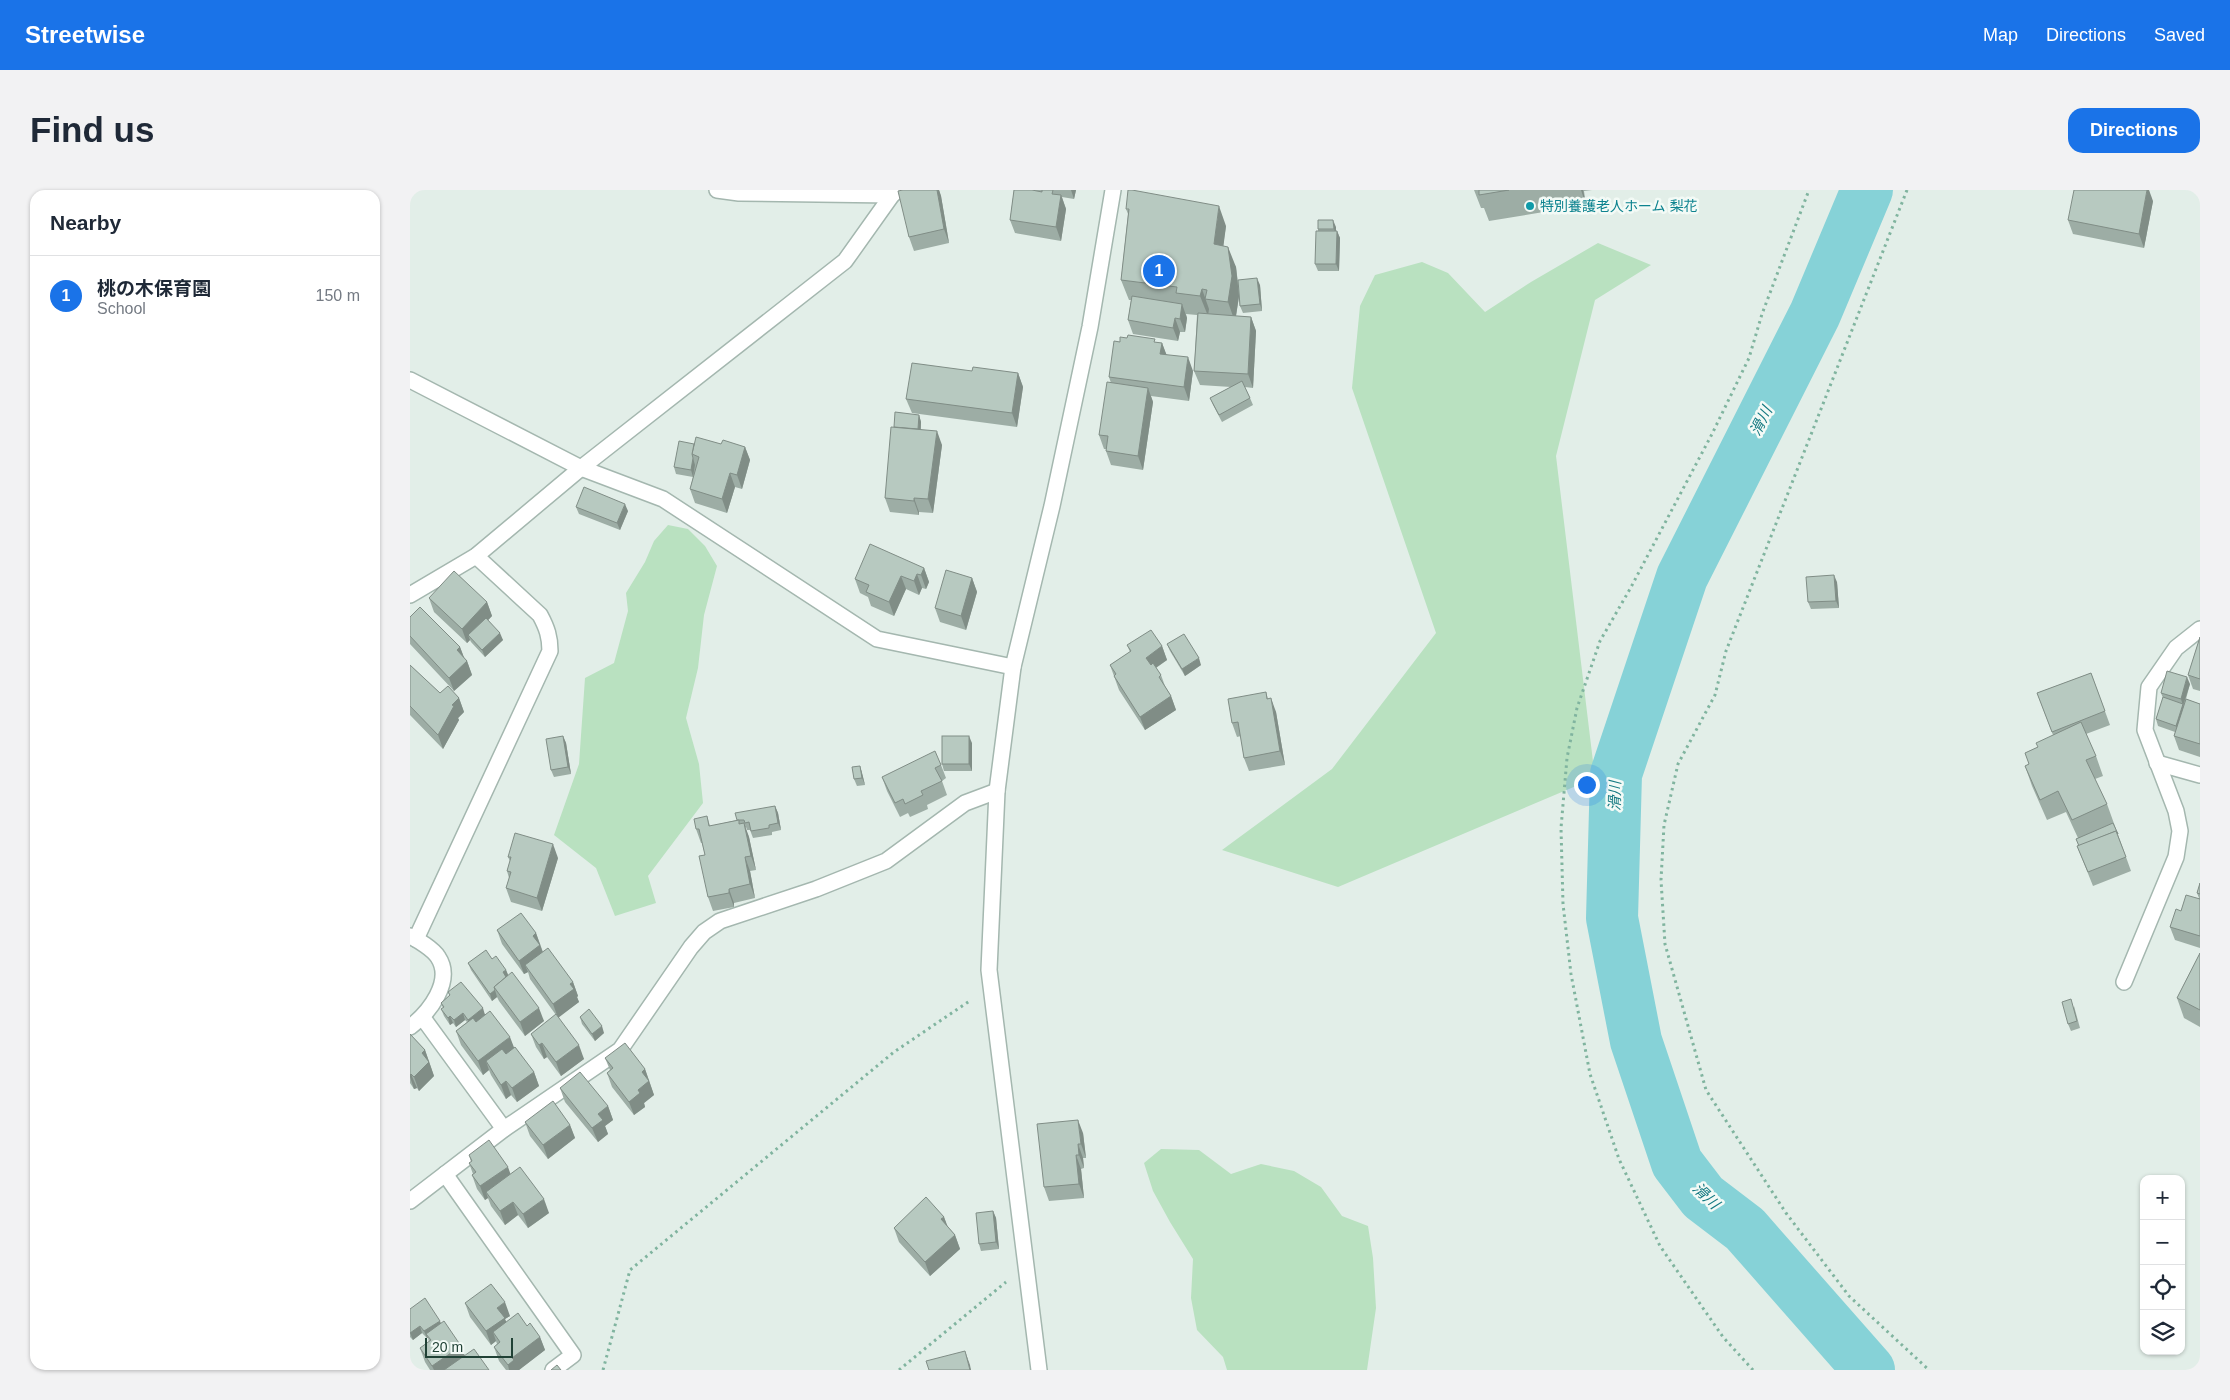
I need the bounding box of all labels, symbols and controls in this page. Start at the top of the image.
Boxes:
text: Streetwise [25,21,145,48]
text: Map [1983,25,2018,45]
text: Directions [2046,25,2126,45]
text: Saved [2154,25,2205,45]
button: Directions [2068,108,2200,153]
text: Find us [30,110,154,149]
place label: 特別養護老人ホーム 梨花 [1540,198,1697,214]
marker: 特別養護老人ホーム 梨花 [1524,200,1536,212]
text: Nearby [50,211,121,234]
pin: 1 [1143,252,1175,290]
text: 桃の木保育園 [97,278,211,299]
text: 1 [62,287,70,304]
text: 150 m [316,287,360,304]
text: School [97,300,146,317]
water label: 滑川 [1746,402,1776,438]
your location [1574,772,1600,798]
water label: 滑川 [1606,779,1623,811]
map controls [2140,1175,2185,1355]
button: + [2140,1175,2185,1220]
water label: 滑川 [1690,1179,1724,1214]
button: − [2140,1220,2185,1265]
button: locate [2140,1265,2185,1310]
button: layers [2140,1310,2185,1355]
scale bar [425,1335,512,1358]
text: 20 m [432,1339,463,1355]

